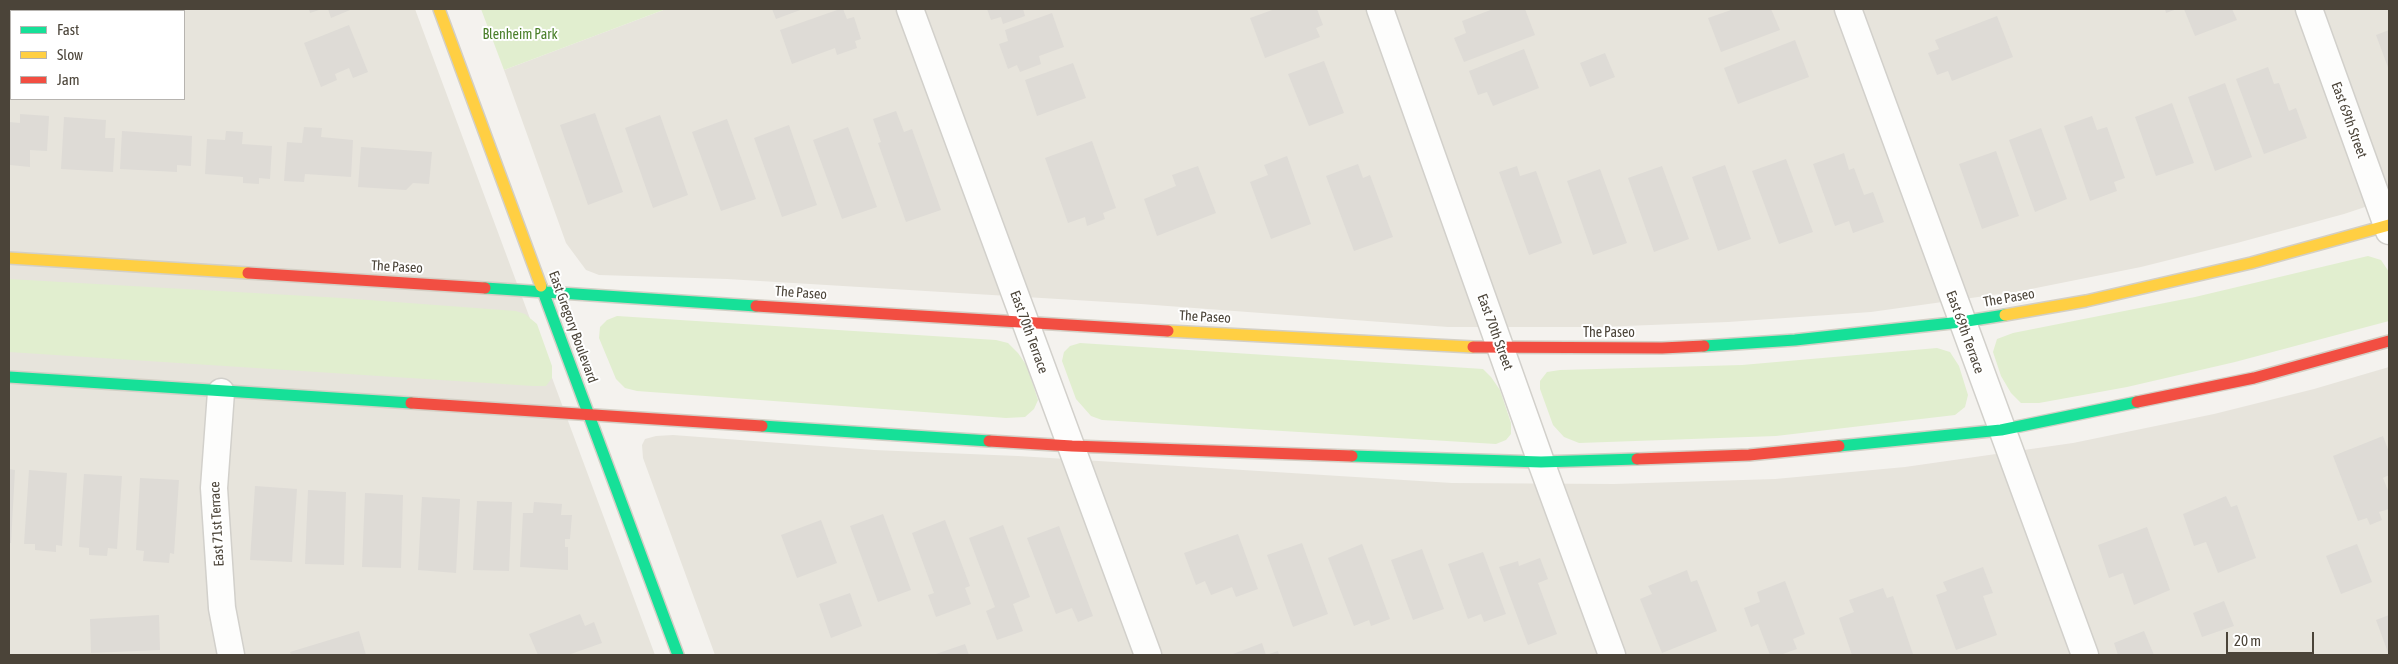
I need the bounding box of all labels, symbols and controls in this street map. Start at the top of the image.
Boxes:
legend [10,10,185,100]
text: Fast [57,21,79,38]
park label: Blenheim Park [482,27,558,43]
text: Slow [57,46,83,63]
text: Jam [57,71,80,88]
street label: East 69th Street [2327,80,2371,160]
street label: The Paseo [371,257,423,277]
street label: East Gregory Boulevard [545,269,601,385]
street label: The Paseo [775,283,827,303]
street label: The Paseo [1982,285,2036,311]
street label: East 70th Terrace [1006,288,1052,376]
street label: East 69th Terrace [1942,288,1988,376]
street label: East 70th Street [1473,292,1517,372]
street label: The Paseo [1179,307,1231,327]
street label: The Paseo [1583,325,1635,341]
street label: East 71st Terrace [206,481,228,567]
scale bar [2228,622,2316,654]
text: 20 m [2234,632,2261,649]

